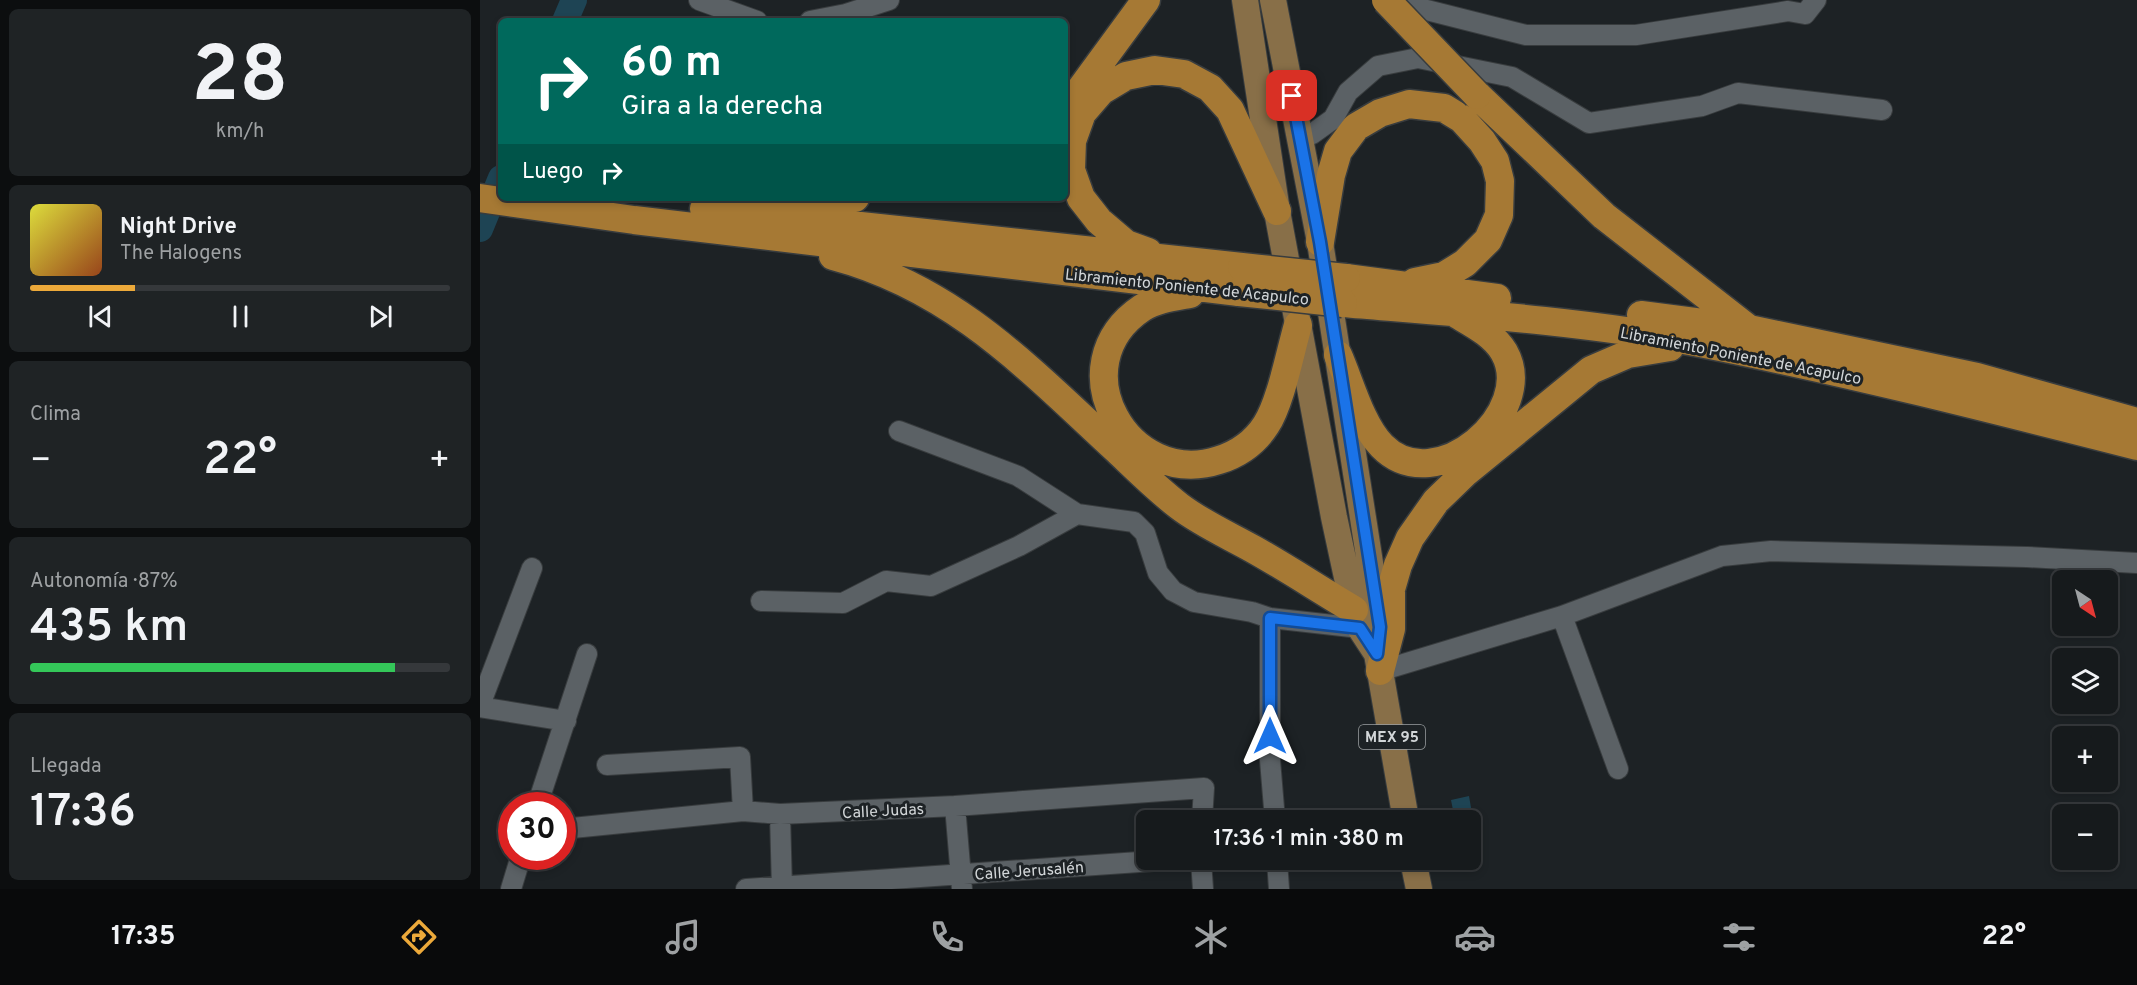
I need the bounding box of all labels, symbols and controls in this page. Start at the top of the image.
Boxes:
text: 28 [192,30,288,129]
text: 60 m [621,38,722,91]
icon: right [522,42,600,120]
pin [1266,70,1317,121]
icon: arrive [1275,79,1308,112]
text: Gira a la derecha [621,90,823,124]
text: km/h [216,119,264,145]
icon: right [595,156,628,189]
text: Luego [522,159,583,186]
text: Night Drive [120,214,237,241]
text: The Halogens [120,241,242,267]
street label: Libramiento Poniente de Acapulco [1064,265,1310,311]
icon: previous [84,300,117,333]
icon: pause [224,300,257,333]
icon: next [364,300,397,333]
street label: Libramiento Poniente de Acapulco [1618,324,1863,390]
text: Clima [30,402,81,428]
text: 22° [203,433,277,490]
text: − [30,441,51,483]
text: + [429,441,450,483]
text: Autonomía · 87% [30,569,178,595]
north arrow [2052,570,2118,636]
map controls [2052,570,2118,870]
text: 435 km [30,600,188,657]
button: layers [2052,648,2118,714]
position arrow [1238,704,1302,768]
road number: MEX 95 [1359,725,1425,749]
button: + [2052,726,2118,792]
text: Llegada [30,754,102,780]
text: 17:36 [30,785,136,842]
speed limit sign: 30 [498,792,576,870]
street label: Calle Judas [842,800,925,824]
button: − [2052,804,2118,870]
text: 17:36 · 1 min · 380 m [1213,826,1404,853]
street label: Calle Jerusalén [974,858,1085,886]
icon: directions [398,916,440,958]
icon: music [662,916,704,958]
icon: phone [926,916,968,958]
icon: climate [1190,916,1232,958]
icon: car [1454,916,1496,958]
icon: filters [1718,916,1760,958]
text: 17:35 [111,920,176,954]
text: 22° [1982,920,2026,954]

